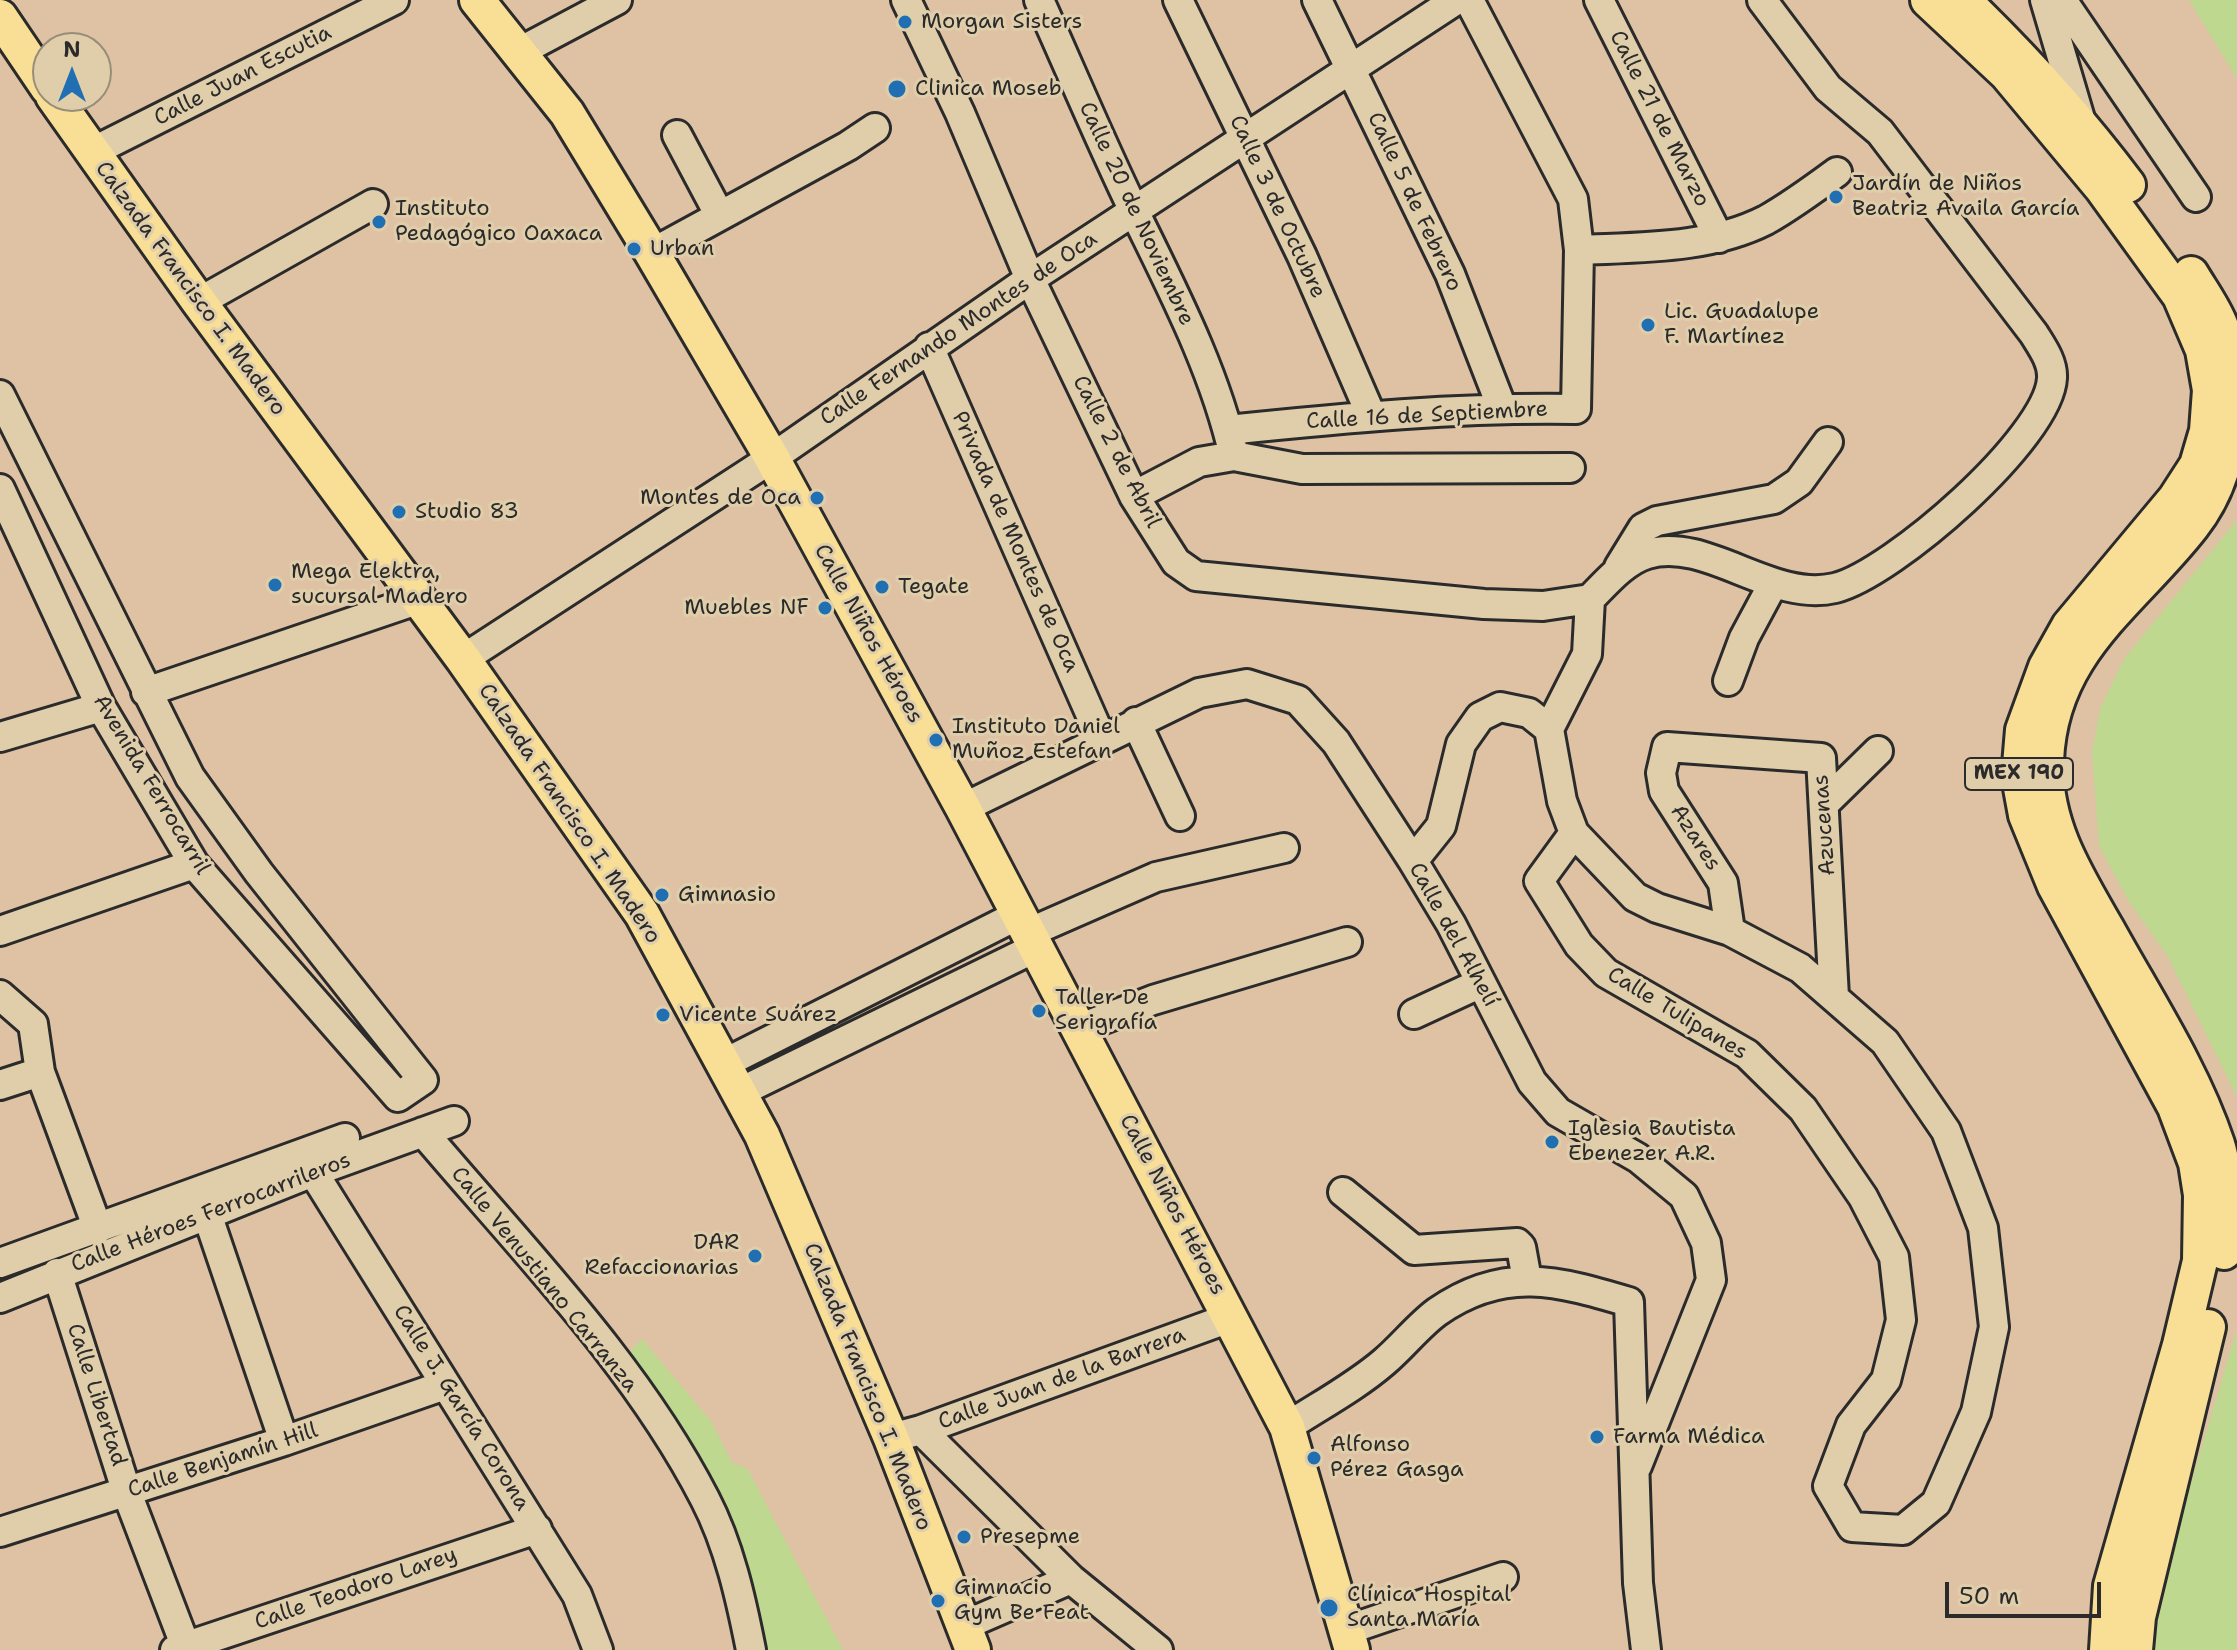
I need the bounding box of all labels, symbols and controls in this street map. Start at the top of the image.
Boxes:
place label: Morgan Sisters [921,9,1082,35]
marker: Morgan Sisters [896,13,914,31]
street label: Calle Juan Escutia [150,20,336,132]
street label: Calle 21 de Marzo [1603,26,1715,212]
north arrow [32,32,112,112]
text: N [63,35,81,64]
place label: Clinica Moseb [915,76,1062,102]
marker: Clinica Moseb [886,78,908,100]
street label: Calle 20 de Noviembre [1073,98,1199,330]
street label: Calle 5 de Febrero [1361,108,1467,296]
street label: Calle 3 de Octubre [1223,111,1331,303]
street label: Calzada Francisco I. Madero [89,157,291,421]
place label: Jardín de Niños Beatriz Availa García [1852,171,2079,222]
marker: Jardín de Niños Beatriz Availa García [1827,188,1845,206]
place label: Instituto Pedagógico Oaxaca [395,196,602,248]
marker: Instituto Pedagógico Oaxaca [370,213,388,231]
street label: Calle Fernando Montes de Oca [815,226,1103,432]
place label: Urban [650,236,714,262]
marker: Urban [625,240,643,258]
place label: Lic. Guadalupe F. Martínez [1664,299,1819,350]
marker: Lic. Guadalupe F. Martínez [1639,316,1657,334]
street label: Calle 2 de Abril [1066,371,1166,533]
street label: Calle 16 de Septiembre [1306,396,1548,436]
street label: Privada de Montes de Oca [945,408,1085,676]
place label: Montes de Oca [640,485,801,511]
marker: Montes de Oca [808,489,826,507]
place label: Studio 83 [415,499,519,525]
marker: Studio 83 [390,503,408,521]
street label: Calle Niños Héroes [808,540,928,728]
place label: Mega Elektra, sucursal Madero [291,559,468,610]
place label: Tegate [898,574,969,600]
marker: Mega Elektra, sucursal Madero [266,576,284,594]
marker: Tegate [873,578,891,596]
place label: Muebles NF [684,595,809,621]
marker: Muebles NF [816,599,834,617]
street label: Calzada Francisco I. Madero [472,679,666,949]
street label: Avenida Ferrocarril [87,690,215,880]
place label: Instituto Daniel Muñoz Estefan [952,714,1120,766]
marker: Instituto Daniel Muñoz Estefan [927,731,945,749]
road number: MEX 190 [1965,758,2073,790]
street label: Azucenas [1808,773,1842,877]
street label: Azares [1664,800,1726,876]
street label: Calle del Alhelí [1402,858,1504,1012]
place label: Gimnasio [678,882,776,908]
marker: Gimnasio [653,886,671,904]
street label: Calle Tulipanes [1602,962,1752,1066]
place label: Taller De Serigrafía [1055,985,1157,1036]
place label: Vicente Suárez [679,1002,837,1028]
marker: Taller De Serigrafía [1030,1002,1048,1020]
marker: Vicente Suárez [654,1006,672,1024]
street label: Calle Niños Héroes [1113,1110,1231,1300]
place label: Iglesia Bautista Ebenezer A.R. [1568,1116,1736,1168]
marker: Iglesia Bautista Ebenezer A.R. [1543,1133,1561,1151]
street label: Calle Héroes Ferrocarrileros [67,1147,355,1279]
street label: Calle Venustiano Carranza [445,1162,643,1398]
place label: DAR Refaccionarias [585,1230,739,1282]
street label: Calzada Francisco I. Madero [797,1239,937,1535]
marker: DAR Refaccionarias [746,1247,764,1265]
street label: Calle J. García Corona [387,1300,535,1516]
street label: Calle Libertad [61,1320,131,1470]
street label: Calle Juan de la Barrera [935,1322,1189,1436]
street label: Calle Benjamín Hill [125,1418,321,1504]
place label: Farma Médica [1613,1424,1765,1450]
marker: Farma Médica [1588,1428,1606,1446]
place label: Alfonso Pérez Gasga [1330,1432,1464,1484]
marker: Alfonso Pérez Gasga [1305,1449,1323,1467]
place label: Presepme [980,1524,1080,1550]
marker: Presepme [955,1528,973,1546]
street label: Calle Teodoro Larey [251,1542,461,1636]
scale bar [1949,1566,2105,1616]
place label: Gimnacio Gym Be Feat [954,1575,1089,1626]
text: 50 m [1959,1580,2019,1612]
place label: Clínica Hospital Santa María [1347,1582,1511,1634]
marker: Gimnacio Gym Be Feat [929,1592,947,1610]
marker: Clínica Hospital Santa María [1318,1597,1340,1619]

